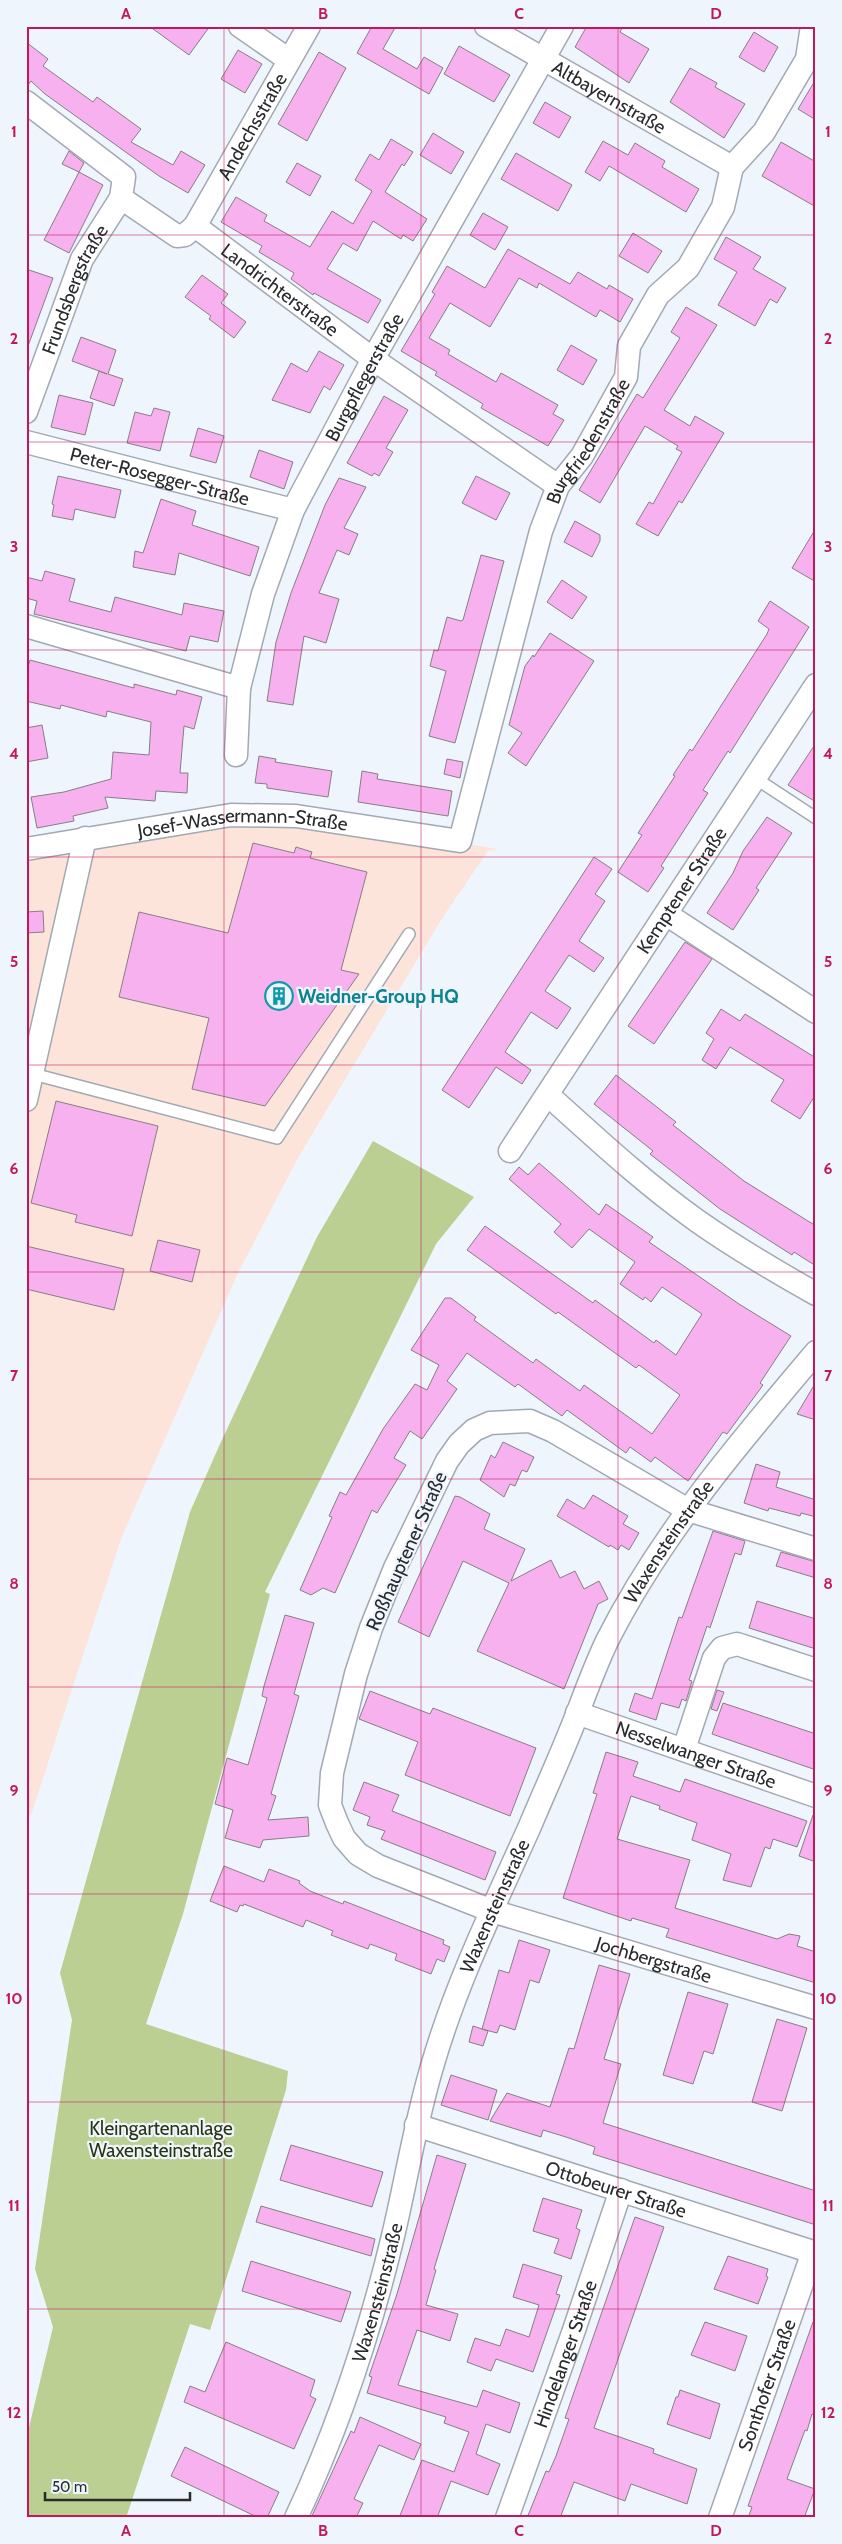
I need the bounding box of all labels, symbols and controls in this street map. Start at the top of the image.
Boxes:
text: A [121,4,131,23]
text: B [318,4,328,23]
text: C [514,4,524,23]
text: D [710,4,722,23]
street label: Altbayernstraße [548,55,670,139]
street label: Andechsstraße [213,69,292,184]
text: 1 [11,122,17,141]
text: 1 [825,122,831,141]
street label: Frundsbergstraße [37,220,113,358]
street label: Landrichterstraße [217,239,343,341]
street label: Burgpflegerstraße [320,309,409,445]
text: 2 [10,329,18,348]
text: 2 [824,329,832,348]
street label: Burgfriedenstraße [541,374,635,507]
street label: Peter-Rosegger-Straße [68,443,252,510]
text: 3 [10,537,18,556]
text: 3 [824,537,832,556]
text: 4 [9,744,19,763]
text: 4 [823,744,833,763]
street label: Josef-Wassermann-Straße [135,804,349,843]
street label: Kemptener Straße [632,823,732,958]
text: 5 [10,952,18,971]
text: 5 [824,952,832,971]
building icon: Weidner-Group HQ [264,981,294,1011]
place label: Weidner-Group HQ [298,985,459,1008]
text: 6 [10,1159,19,1178]
text: 6 [824,1159,833,1178]
text: 7 [10,1366,19,1385]
text: 7 [824,1366,833,1385]
street label: Roßhauptener Straße [361,1468,452,1634]
street label: Waxensteinstraße [619,1475,719,1607]
text: 8 [9,1574,19,1593]
text: 8 [823,1574,833,1593]
street label: Nesselwanger Straße [612,1716,779,1793]
text: 9 [10,1781,19,1800]
text: 9 [824,1781,833,1800]
street label: Waxensteinstraße [455,1835,535,1976]
street label: Jochbergstraße [592,1931,715,1988]
text: 10 [5,1989,23,2008]
text: 10 [819,1989,837,2008]
park label: Kleingartenanlage Waxensteinstraße [89,2117,233,2162]
street label: Ottobeurer Straße [542,2156,689,2223]
text: 11 [8,2196,20,2215]
text: 11 [822,2196,834,2215]
street label: Waxensteinstraße [347,2220,408,2365]
street label: Hindelanger Straße [529,2277,602,2431]
street label: Sonthofer Straße [733,2316,801,2454]
text: 12 [7,2403,21,2422]
text: 12 [821,2403,835,2422]
scale bar [45,2469,190,2501]
text: 50 m [52,2478,87,2496]
text: A [121,2521,131,2540]
text: B [318,2521,328,2540]
text: C [514,2521,524,2540]
text: D [710,2521,722,2540]

